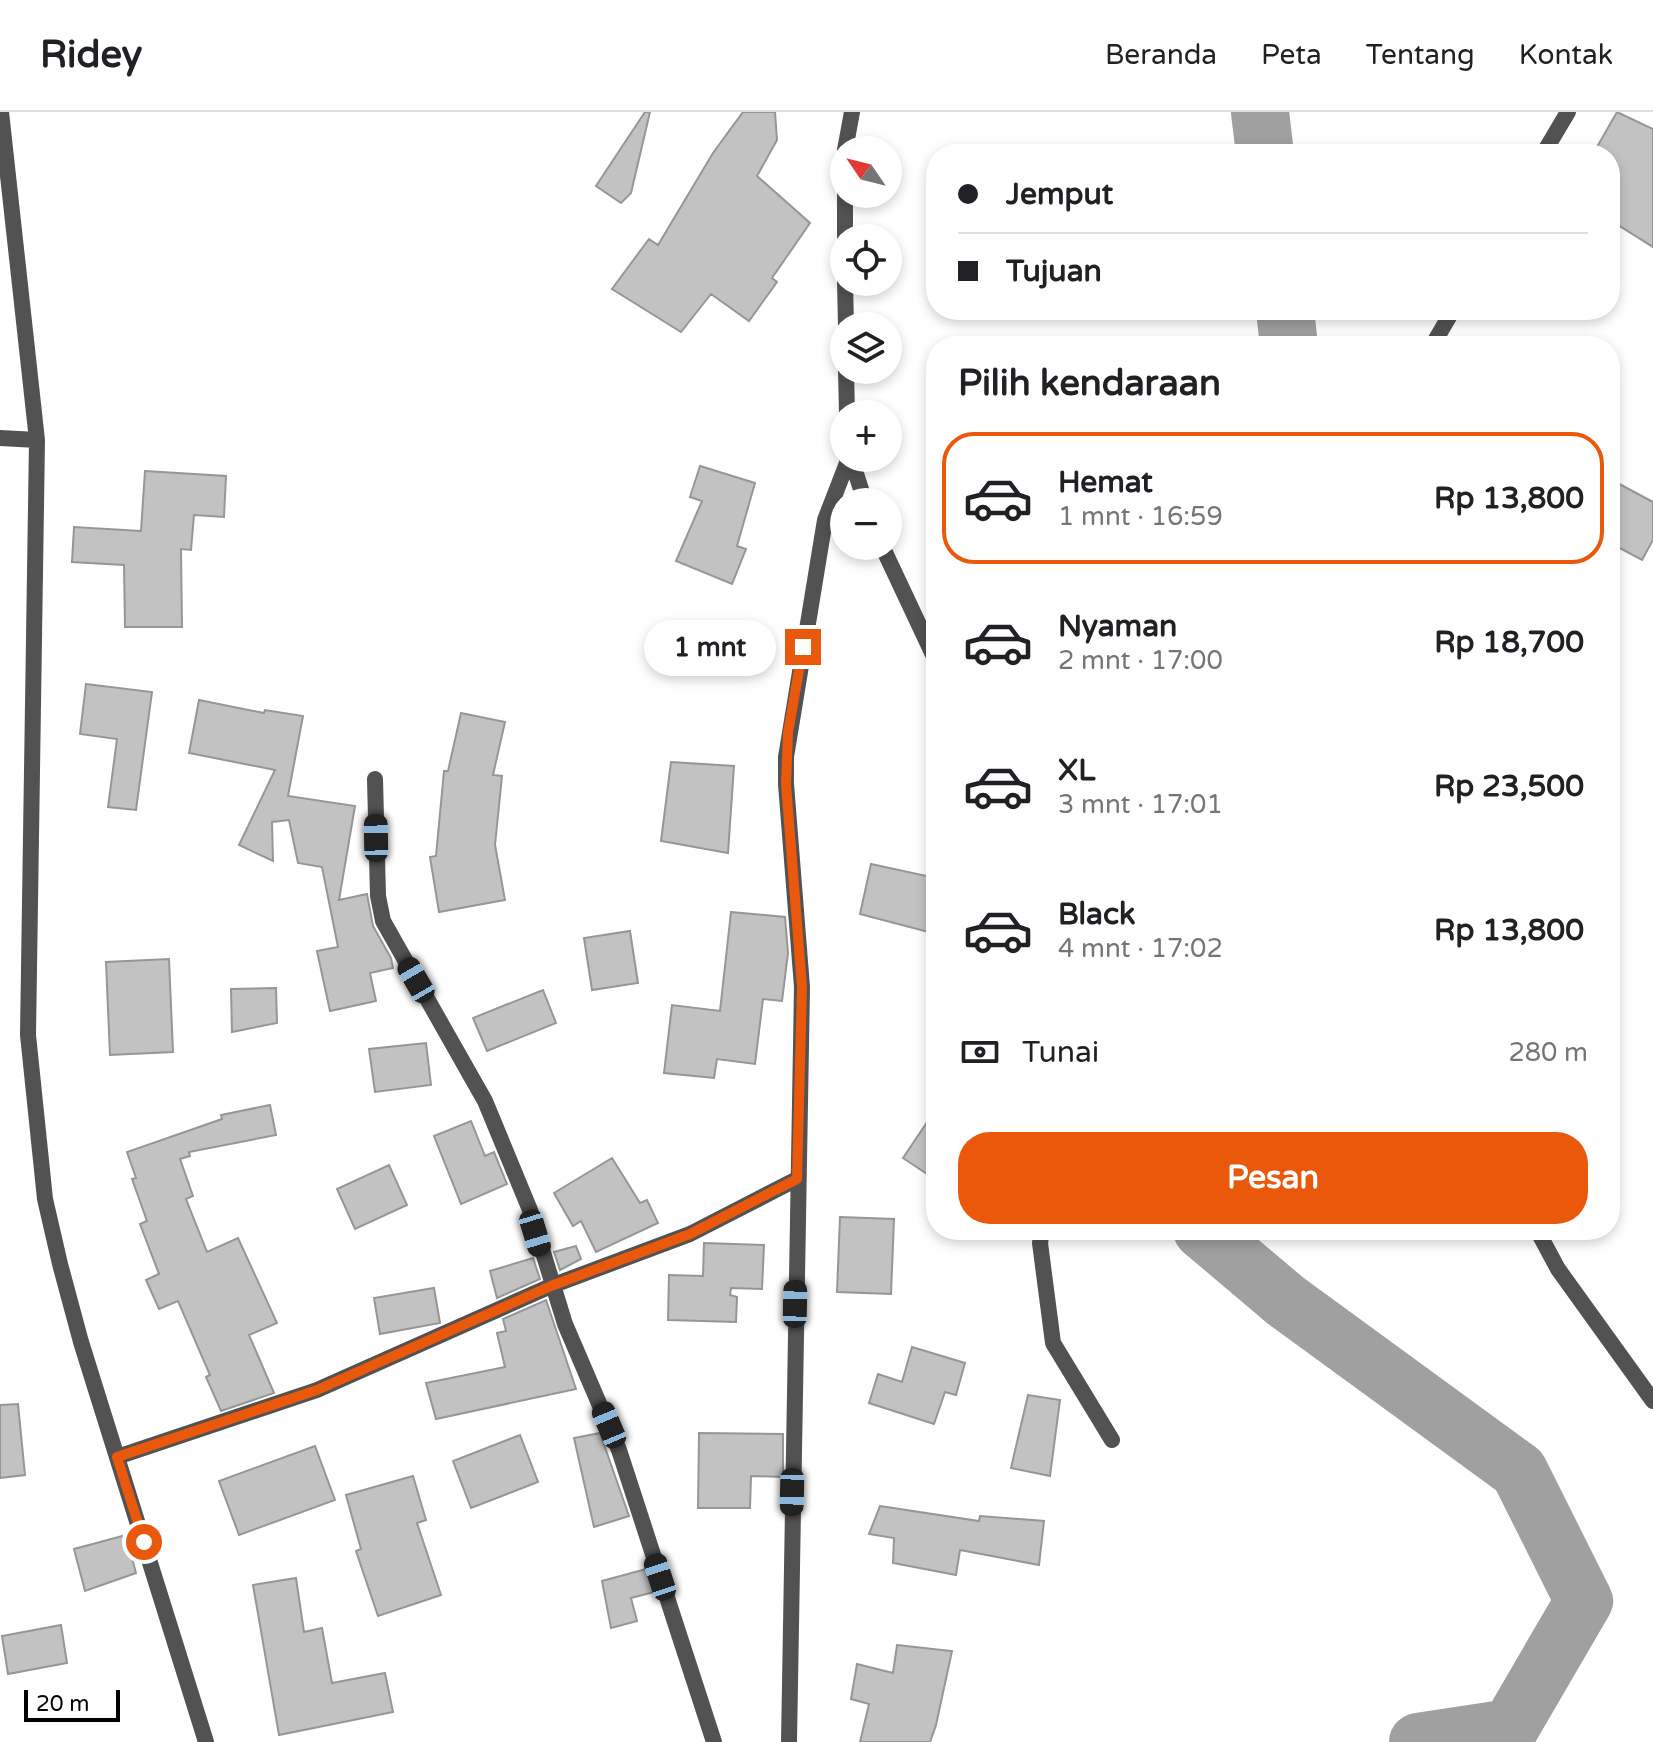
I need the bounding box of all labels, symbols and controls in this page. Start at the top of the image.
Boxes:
text: Ridey [40,32,142,78]
text: Beranda [1105,38,1217,72]
text: Peta [1261,38,1322,72]
text: Tentang [1366,38,1475,72]
text: Kontak [1519,38,1613,72]
north arrow [830,136,902,208]
map controls [830,136,902,560]
text: Jemput [1006,176,1113,213]
button: locate [830,224,902,296]
text: Tujuan [1006,253,1102,290]
button: layers [830,312,902,384]
text: Pilih kendaraan [958,362,1221,405]
button: + [830,400,902,472]
icon: car [962,462,1034,534]
text: Hemat [1058,464,1153,501]
text: Rp 13,800 [1434,480,1584,517]
button: − [830,488,902,560]
text: 1 mnt · 16:59 [1058,501,1223,532]
icon: car [962,606,1034,678]
text: Nyaman [1058,608,1177,645]
callout: 1 mnt [643,619,775,675]
text: Rp 18,700 [1434,624,1584,661]
route end [785,629,821,665]
text: 1 mnt [674,632,746,663]
text: 2 mnt · 17:00 [1058,645,1223,676]
icon: car [962,750,1034,822]
text: XL [1058,752,1095,789]
text: Rp 23,500 [1434,768,1584,805]
text: 3 mnt · 17:01 [1058,789,1223,820]
car [364,814,388,862]
icon: car [962,894,1034,966]
text: Black [1058,896,1135,933]
text: Rp 13,800 [1434,912,1584,949]
text: 4 mnt · 17:02 [1058,933,1223,964]
car [394,953,438,1007]
icon: cash [958,1030,1002,1074]
text: Tunai [1022,1034,1099,1071]
text: 280 m [1508,1037,1588,1068]
button: Pesan [958,1132,1588,1224]
car [517,1207,553,1259]
car [783,1280,807,1328]
car [589,1398,629,1452]
car [780,1468,804,1516]
route start [126,1524,162,1560]
car [641,1550,679,1604]
scale bar [24,1686,120,1722]
text: 20 m [36,1691,90,1717]

